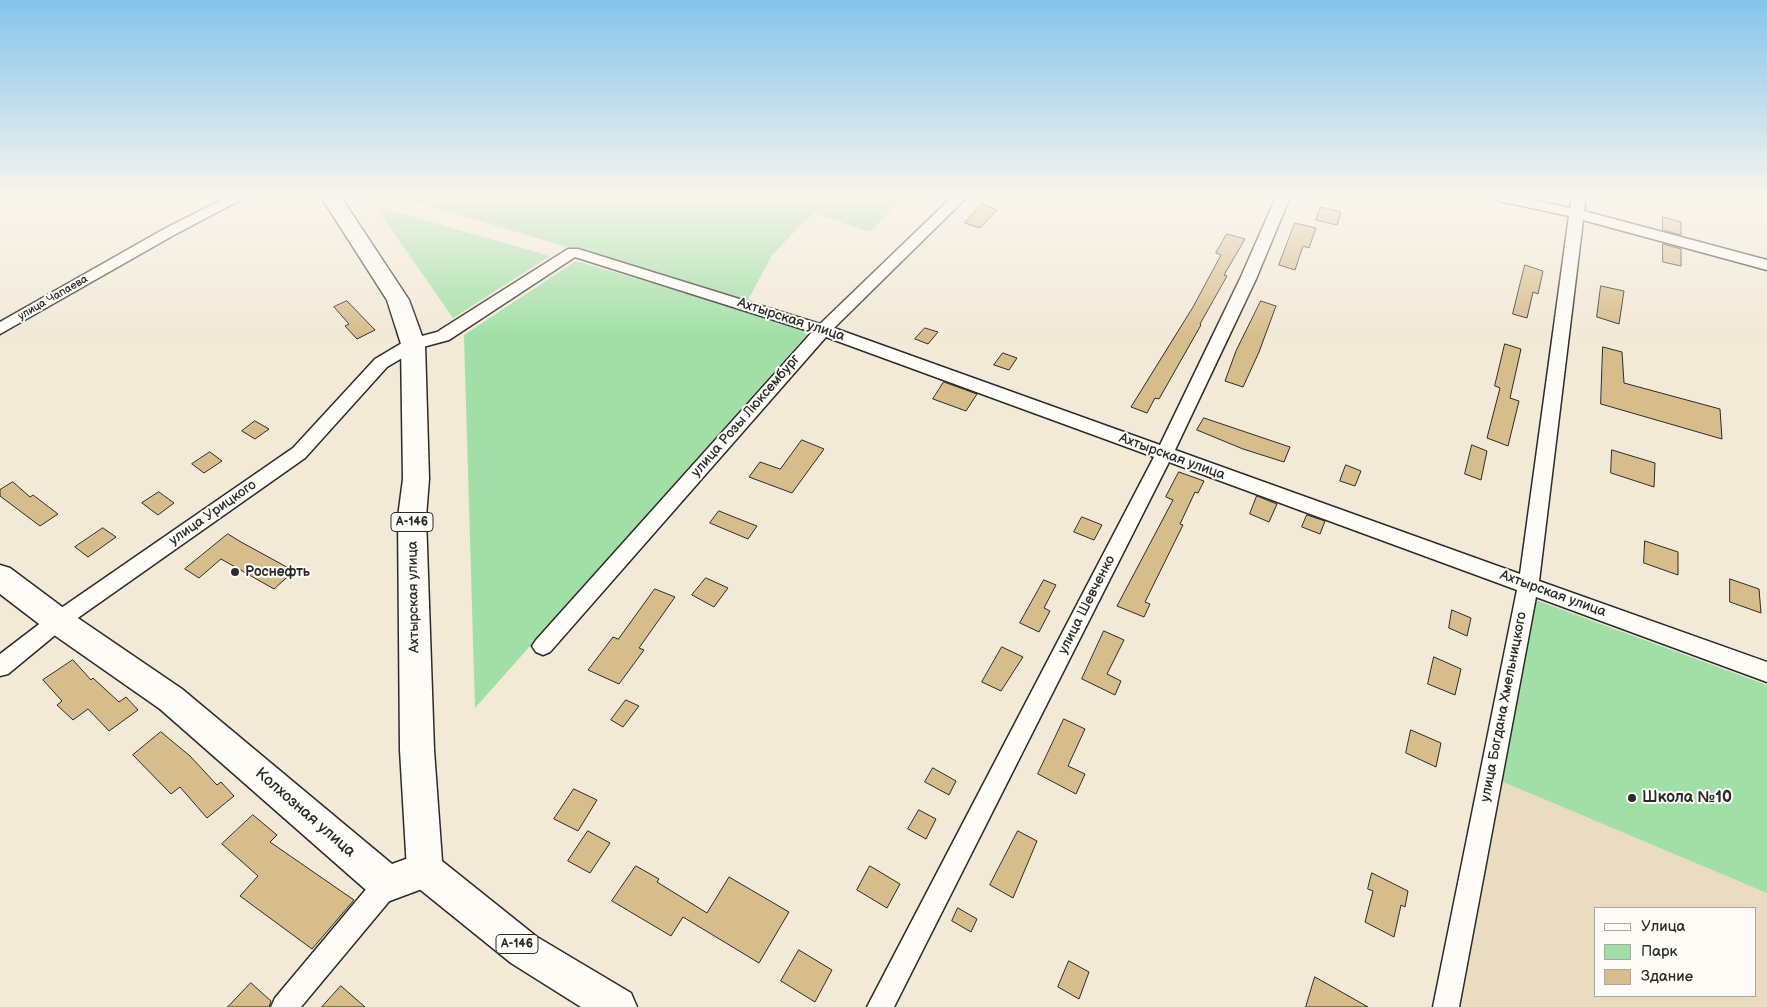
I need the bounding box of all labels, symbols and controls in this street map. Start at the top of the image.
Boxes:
street label: улица Чапаева [16,273,90,323]
street label: Ахтырская улица [735,295,847,345]
street label: улица Розы Люксембург [688,351,804,481]
street label: Ахтырская улица [1117,430,1227,484]
street label: улица Урицкого [166,477,260,549]
road number: А-146 [391,512,433,532]
street label: Ахтырская улица [405,541,423,653]
street label: улица Шевченко [1055,553,1119,657]
place label: Роснефть [245,564,310,580]
marker: Роснефть [229,566,241,578]
street label: Ахтырская улица [1498,567,1608,621]
street label: улица Богдана Хмельницкого [1477,611,1531,803]
street label: Колхозная улица [251,764,359,862]
place label: Школа №10 [1642,788,1732,808]
marker: Школа №10 [1626,792,1638,804]
legend [1594,907,1757,997]
text: Улица [1641,917,1685,936]
road number: А-146 [496,934,538,954]
text: Парк [1641,942,1678,961]
text: Здание [1641,967,1693,986]

